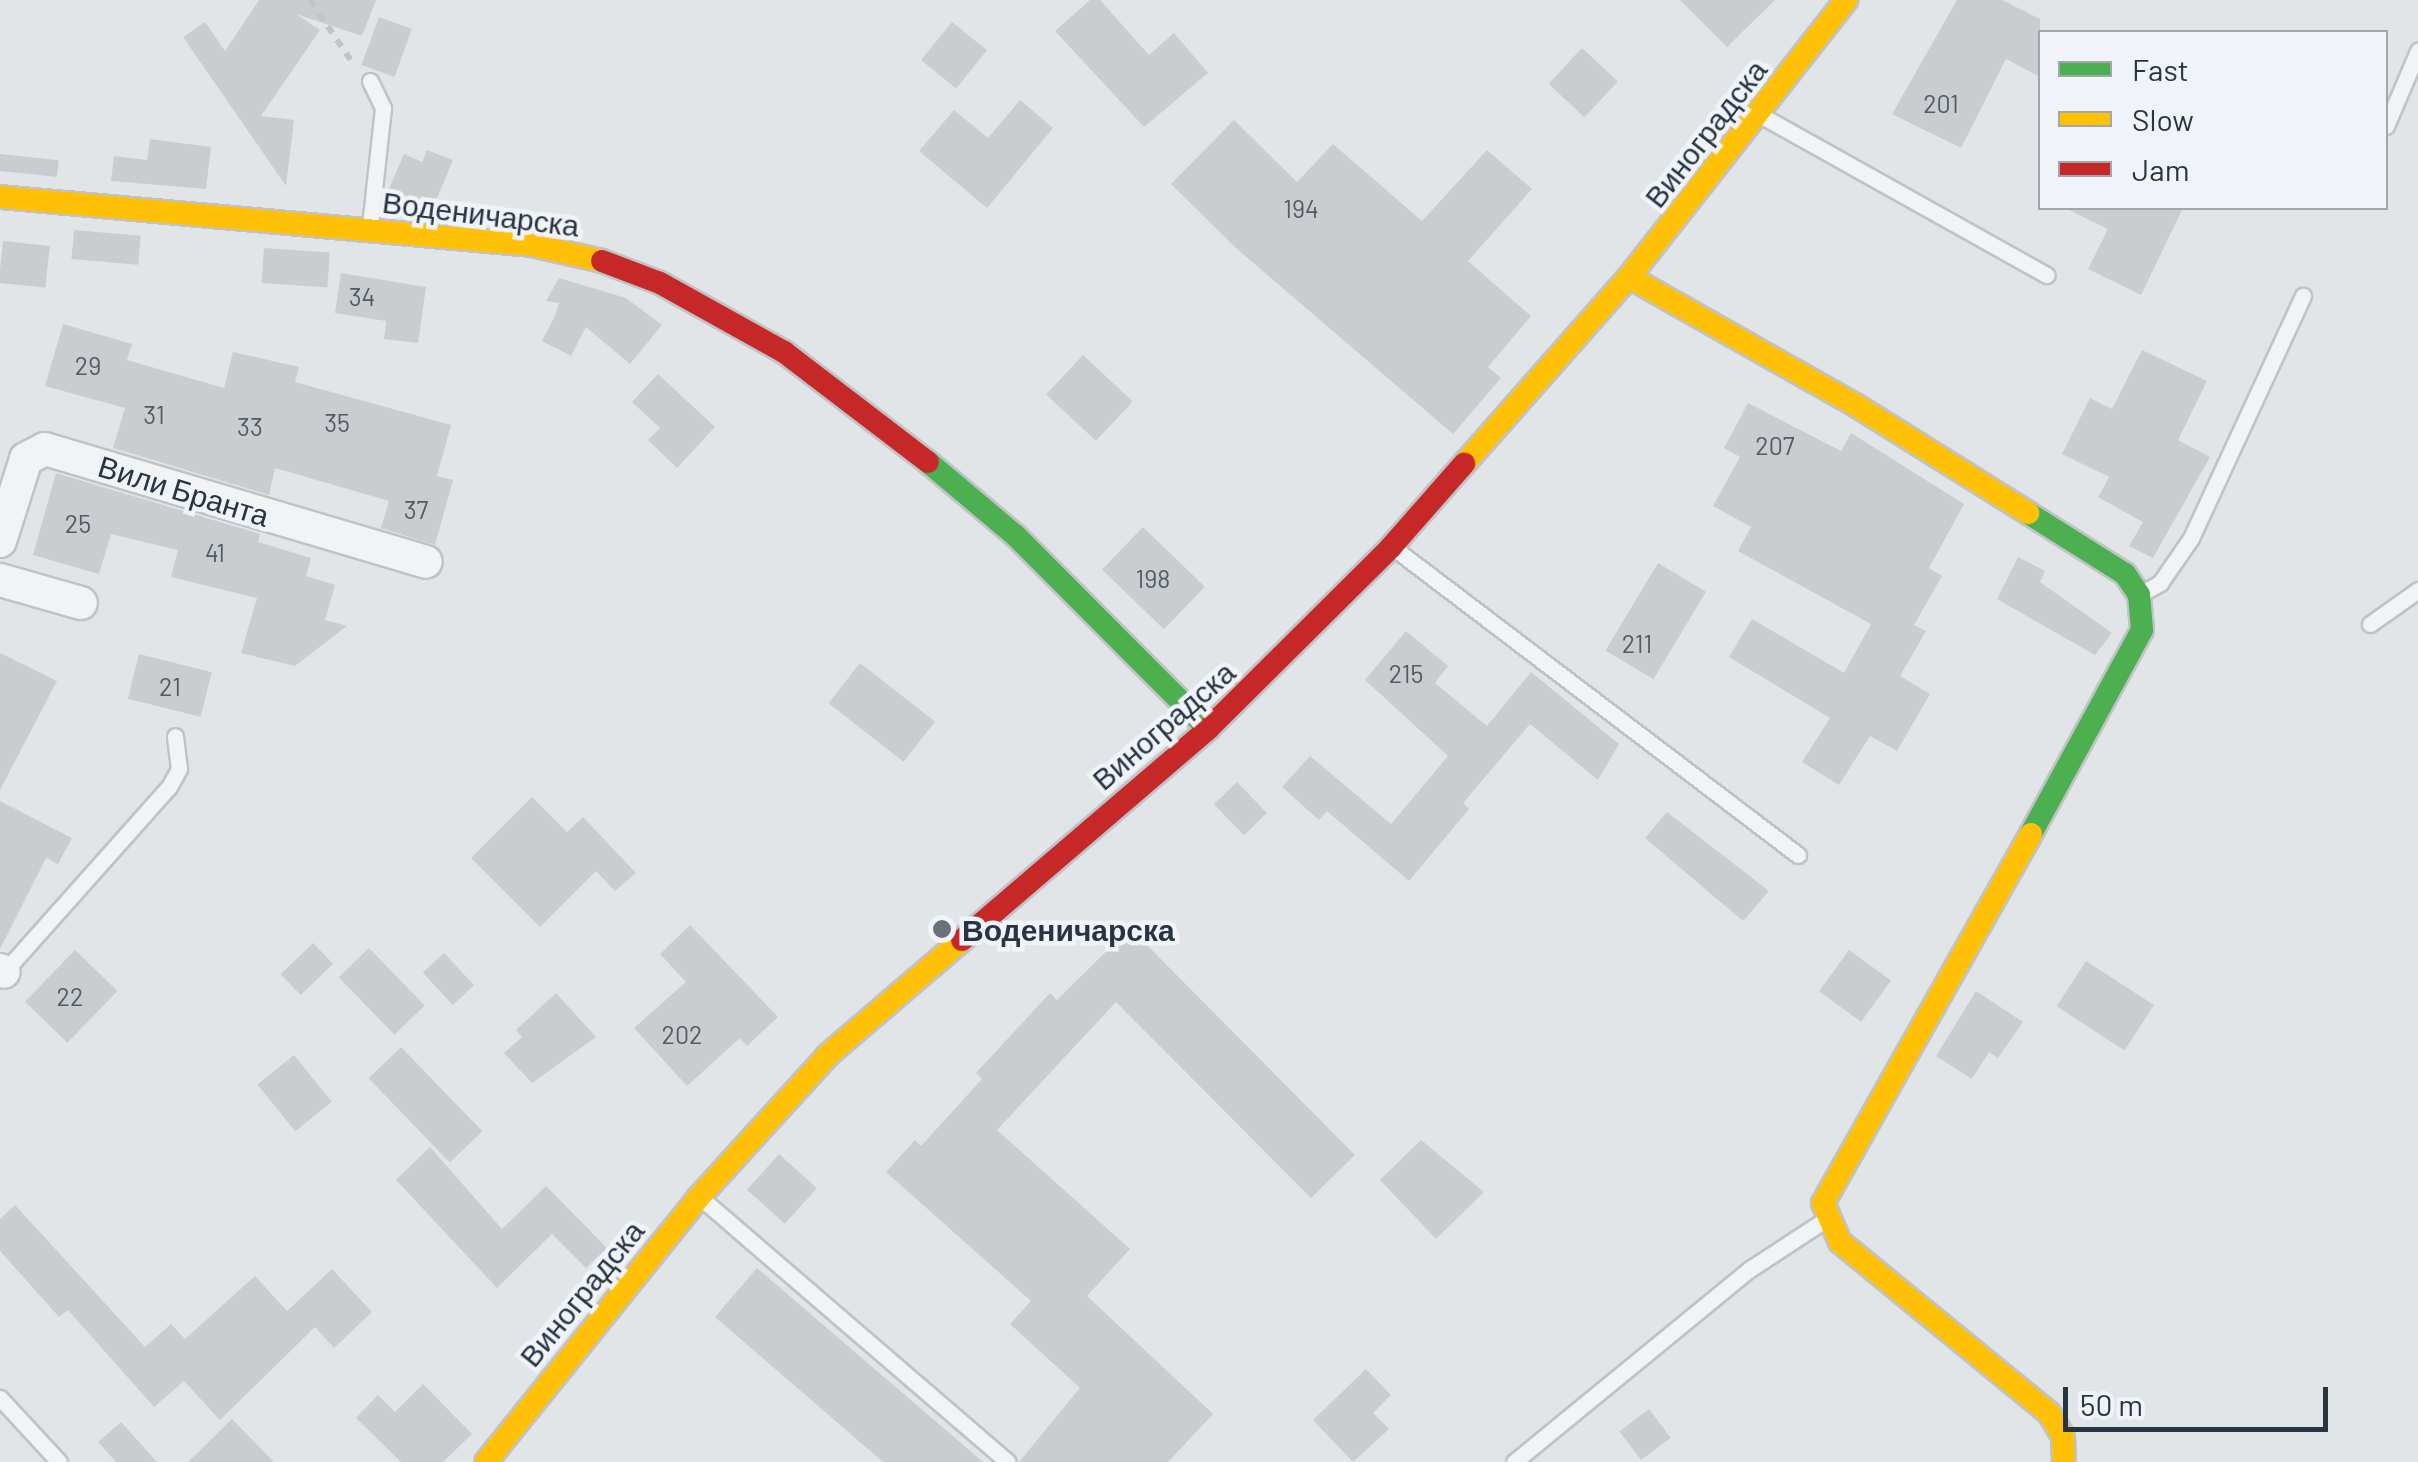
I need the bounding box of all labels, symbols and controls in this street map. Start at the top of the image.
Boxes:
legend [2038,30,2388,210]
text: Fast [2132,51,2189,87]
street label: Виноградска [1636,52,1774,214]
house number: 201 [1923,88,1959,118]
text: Slow [2132,101,2194,137]
text: Jam [2132,151,2189,187]
street label: Воденичарска [381,183,581,243]
house number: 194 [1283,193,1319,223]
house number: 34 [349,281,375,311]
house number: 29 [75,350,101,380]
house number: 31 [143,399,165,429]
house number: 35 [324,407,350,437]
house number: 33 [237,411,263,441]
house number: 207 [1755,430,1795,460]
street label: Вили Бранта [94,447,274,533]
house number: 37 [404,494,428,524]
house number: 25 [65,508,91,538]
house number: 41 [205,537,225,567]
house number: 198 [1136,563,1170,593]
house number: 211 [1622,628,1652,658]
street label: Виноградска [1084,653,1242,797]
house number: 215 [1389,658,1423,688]
house number: 21 [159,671,181,701]
place label: Воденичарска [962,911,1175,947]
marker: Воденичарска [931,918,953,940]
house number: 22 [57,981,83,1011]
house number: 202 [662,1019,702,1049]
street label: Виноградска [511,1213,651,1373]
scale bar [2068,1367,2333,1429]
text: 50 m [2080,1386,2143,1422]

